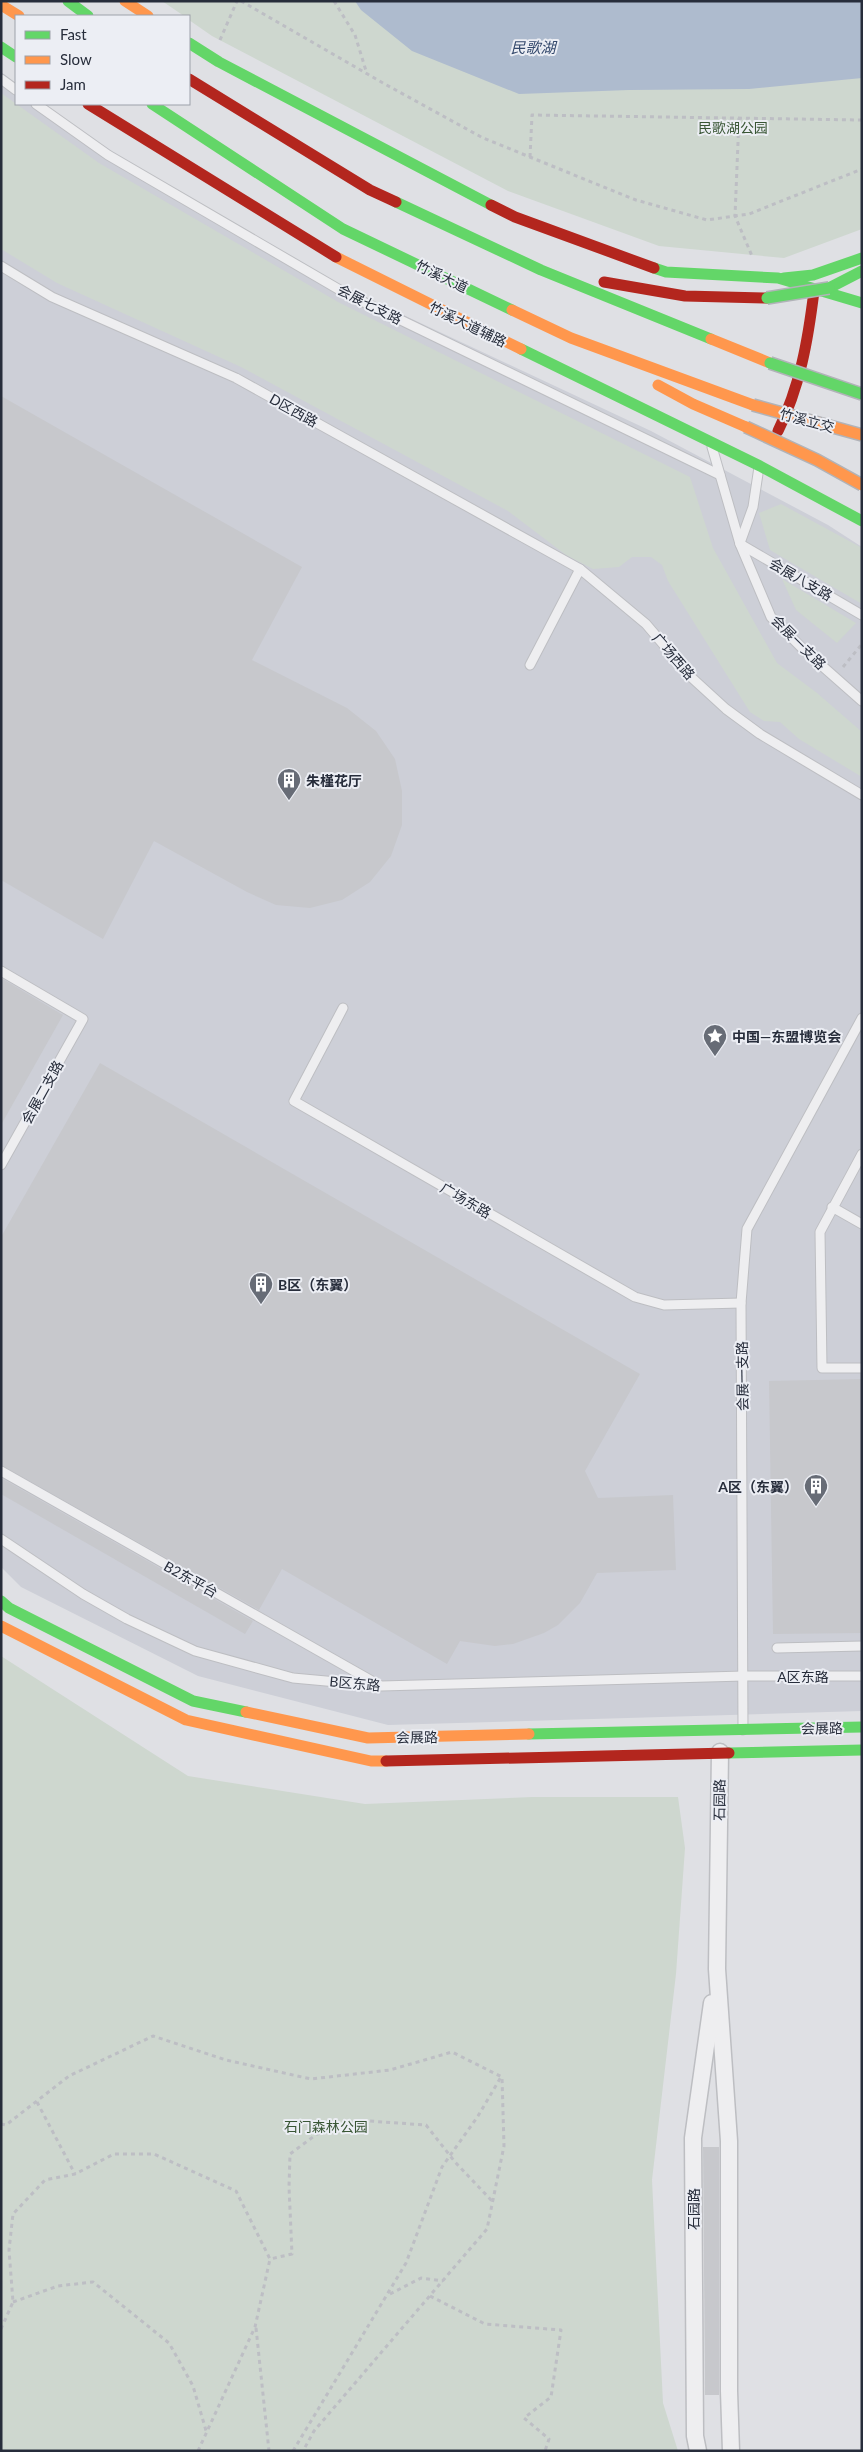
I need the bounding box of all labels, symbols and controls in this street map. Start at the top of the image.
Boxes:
legend [15,15,190,105]
text: Fast [60,25,87,43]
water label: 民歌湖 [510,38,557,56]
text: Slow [60,50,92,68]
text: Jam [60,75,86,93]
park label: 民歌湖公园 [698,119,768,136]
street label: 竹溪大道 [413,256,471,296]
street label: 会展七支路 [335,281,405,327]
street label: 竹溪大道辅路 [427,298,509,350]
street label: D区西路 [267,390,321,430]
street label: 竹溪立交 [778,405,836,435]
street label: 会展八支路 [766,554,836,604]
street label: 会展一支路 [768,611,830,673]
street label: 广场西路 [649,629,699,683]
building icon: 朱槿花厅 [276,767,302,801]
place label: 朱槿花厅 [306,772,362,789]
place icon: 中国—东盟博览会 [702,1023,728,1057]
place label: 中国—东盟博览会 [732,1028,841,1045]
street label: 会展二支路 [18,1057,66,1127]
street label: 广场东路 [438,1179,494,1221]
building icon: B区（东翼） [248,1271,274,1305]
place label: B区（东翼） [278,1276,357,1293]
street label: 会展一支路 [733,1341,751,1411]
building icon: A区（东翼） [803,1473,829,1507]
place label: A区（东翼） [717,1478,798,1495]
street label: B2东平台 [161,1557,221,1601]
street label: A区东路 [777,1668,829,1685]
street label: B区东路 [329,1672,381,1694]
street label: 会展路 [801,1719,843,1737]
street label: 会展路 [396,1728,438,1746]
street label: 石园路 [710,1779,728,1821]
park label: 石门森林公园 [284,2118,368,2135]
street label: 石园路 [685,2188,702,2230]

